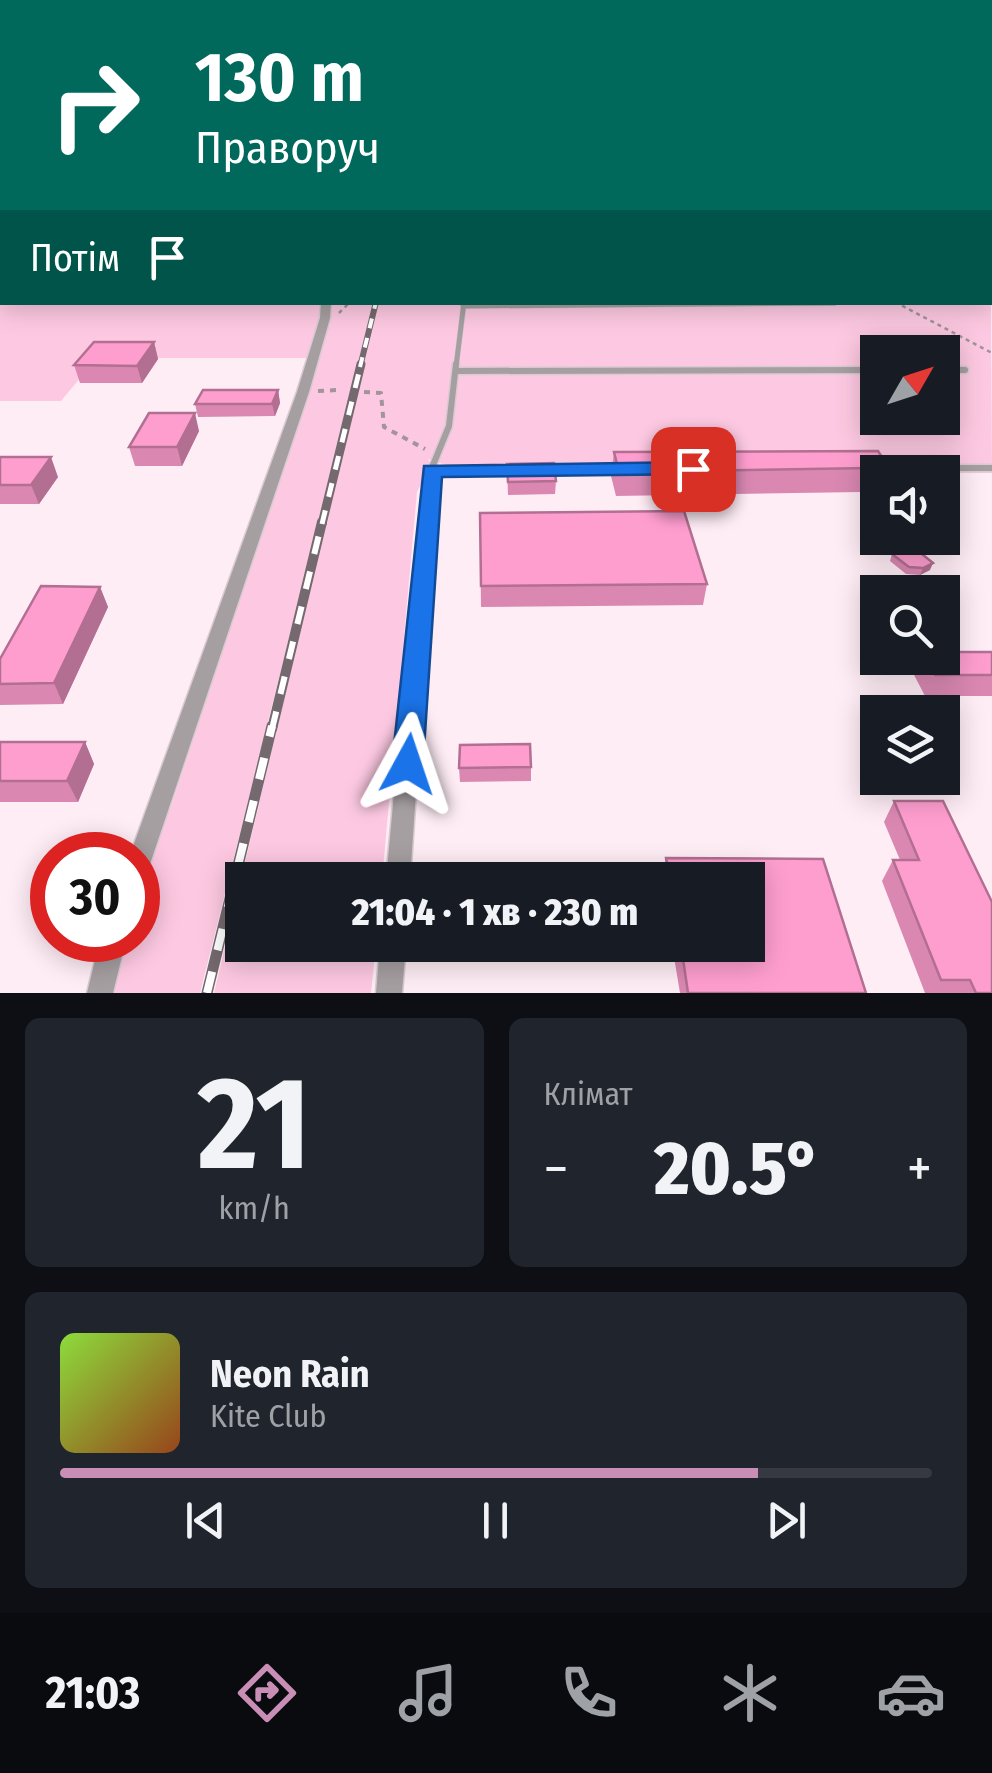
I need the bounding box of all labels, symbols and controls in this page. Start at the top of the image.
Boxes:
text: 130 m [195,36,364,120]
icon: right [30,40,160,170]
text: Праворуч [195,121,380,175]
icon: arrive [140,230,195,285]
text: Потім [30,235,120,281]
north arrow [860,335,960,435]
map controls [860,335,960,795]
pin [651,427,736,512]
icon: arrive [666,442,721,497]
button: sound [860,455,960,555]
button: search [860,575,960,675]
button: layers [860,695,960,795]
position arrow [356,712,460,816]
speed limit sign: 30 [30,832,160,962]
text: 21:04 · 1 хв · 230 m [352,889,638,935]
text: 21 [198,1046,311,1202]
text: Клімат [544,1075,633,1113]
text: 20.5° [654,1124,821,1214]
text: − [544,1136,568,1202]
text: + [907,1136,932,1202]
text: km/h [219,1189,290,1227]
text: Neon Rain [210,1351,370,1397]
text: Kite Club [210,1397,326,1435]
icon: previous [178,1493,233,1548]
icon: pause [468,1493,523,1548]
icon: next [759,1493,814,1548]
icon: directions [232,1658,302,1728]
icon: music [393,1658,463,1728]
icon: phone [554,1658,624,1728]
icon: climate [715,1658,785,1728]
icon: car [876,1658,946,1728]
text: 21:03 [46,1666,140,1720]

